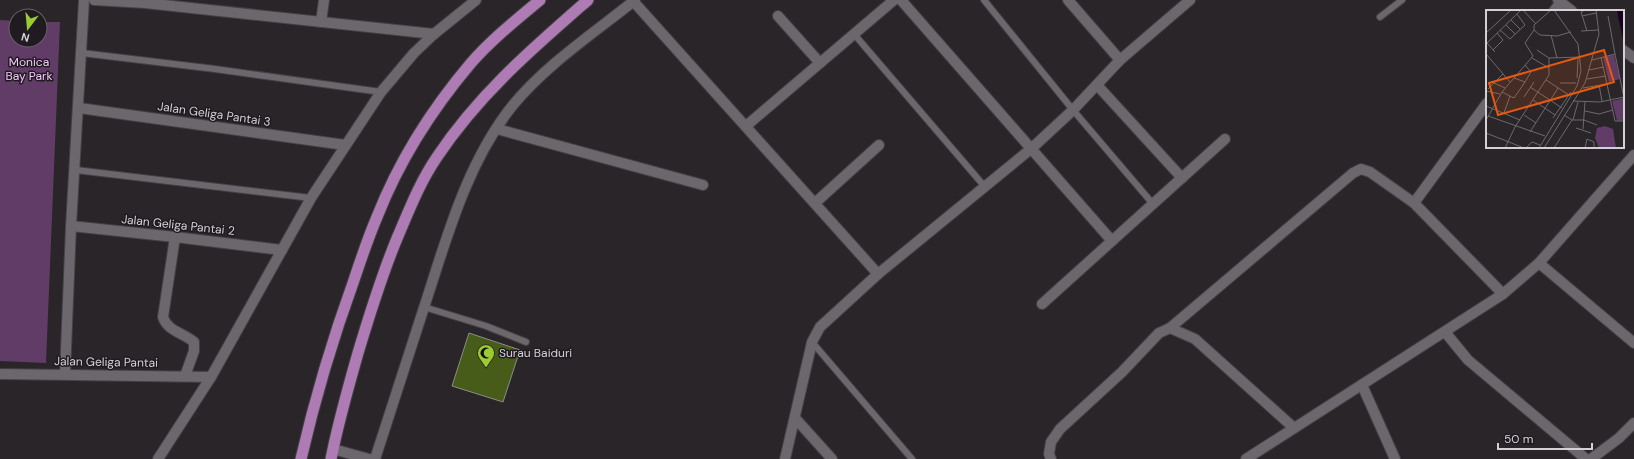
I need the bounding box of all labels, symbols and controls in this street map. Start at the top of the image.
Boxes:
north arrow [8,8,48,48]
inset map [1486,10,1624,148]
text: N [19,30,31,45]
park label: Monica Bay Park [5,54,53,84]
street label: Jalan Geliga Pantai 3 [156,98,272,130]
street label: Jalan Geliga Pantai 2 [120,211,236,239]
mosque icon: Surau Baiduri [476,343,496,368]
place label: Surau Baiduri [499,345,572,361]
street label: Jalan Geliga Pantai [54,353,158,371]
scale bar [1498,425,1592,451]
text: 50 m [1504,431,1533,447]

